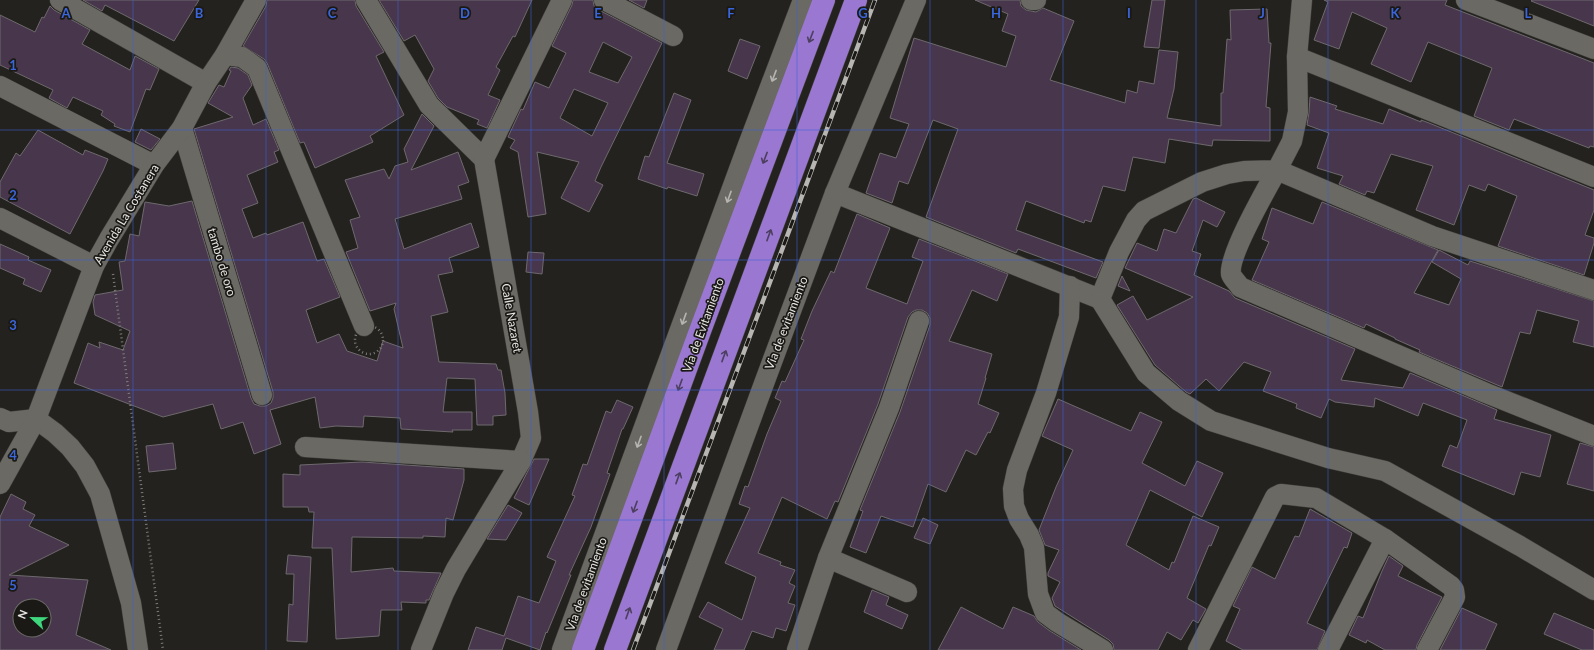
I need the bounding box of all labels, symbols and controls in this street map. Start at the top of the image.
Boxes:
text: A [60,5,71,21]
text: B [195,5,204,21]
text: C [328,5,337,21]
text: D [460,5,470,21]
text: E [594,5,602,21]
text: F [727,5,735,21]
text: G [858,5,868,21]
text: H [991,5,1001,21]
text: I [1127,5,1131,21]
text: J [1259,5,1265,21]
text: K [1391,5,1401,21]
text: L [1525,5,1532,21]
one-way arrow [806,30,814,42]
text: 1 [9,57,17,73]
one-way arrow [770,69,778,81]
one-way arrow [760,152,768,164]
street label: Avenida La Costanera [90,161,162,267]
text: 2 [9,187,17,203]
one-way arrow [724,191,732,203]
street label: tambo de oro [205,226,240,298]
one-way arrow [765,229,773,241]
street label: Via de evitamiento [761,274,811,372]
street label: Vía de Evitamiento [679,276,727,374]
street label: Calle Nazaret [499,282,526,355]
one-way arrow [679,313,687,325]
text: 3 [9,317,17,333]
one-way arrow [720,351,728,363]
one-way arrow [676,378,684,390]
one-way arrow [635,435,642,448]
text: 4 [9,447,17,463]
one-way arrow [675,473,683,485]
one-way arrow [631,500,639,512]
street label: Via de evitamiento [562,535,610,633]
text: 5 [9,577,17,593]
north arrow [12,598,52,638]
text: N [15,608,30,620]
one-way arrow [625,608,633,620]

